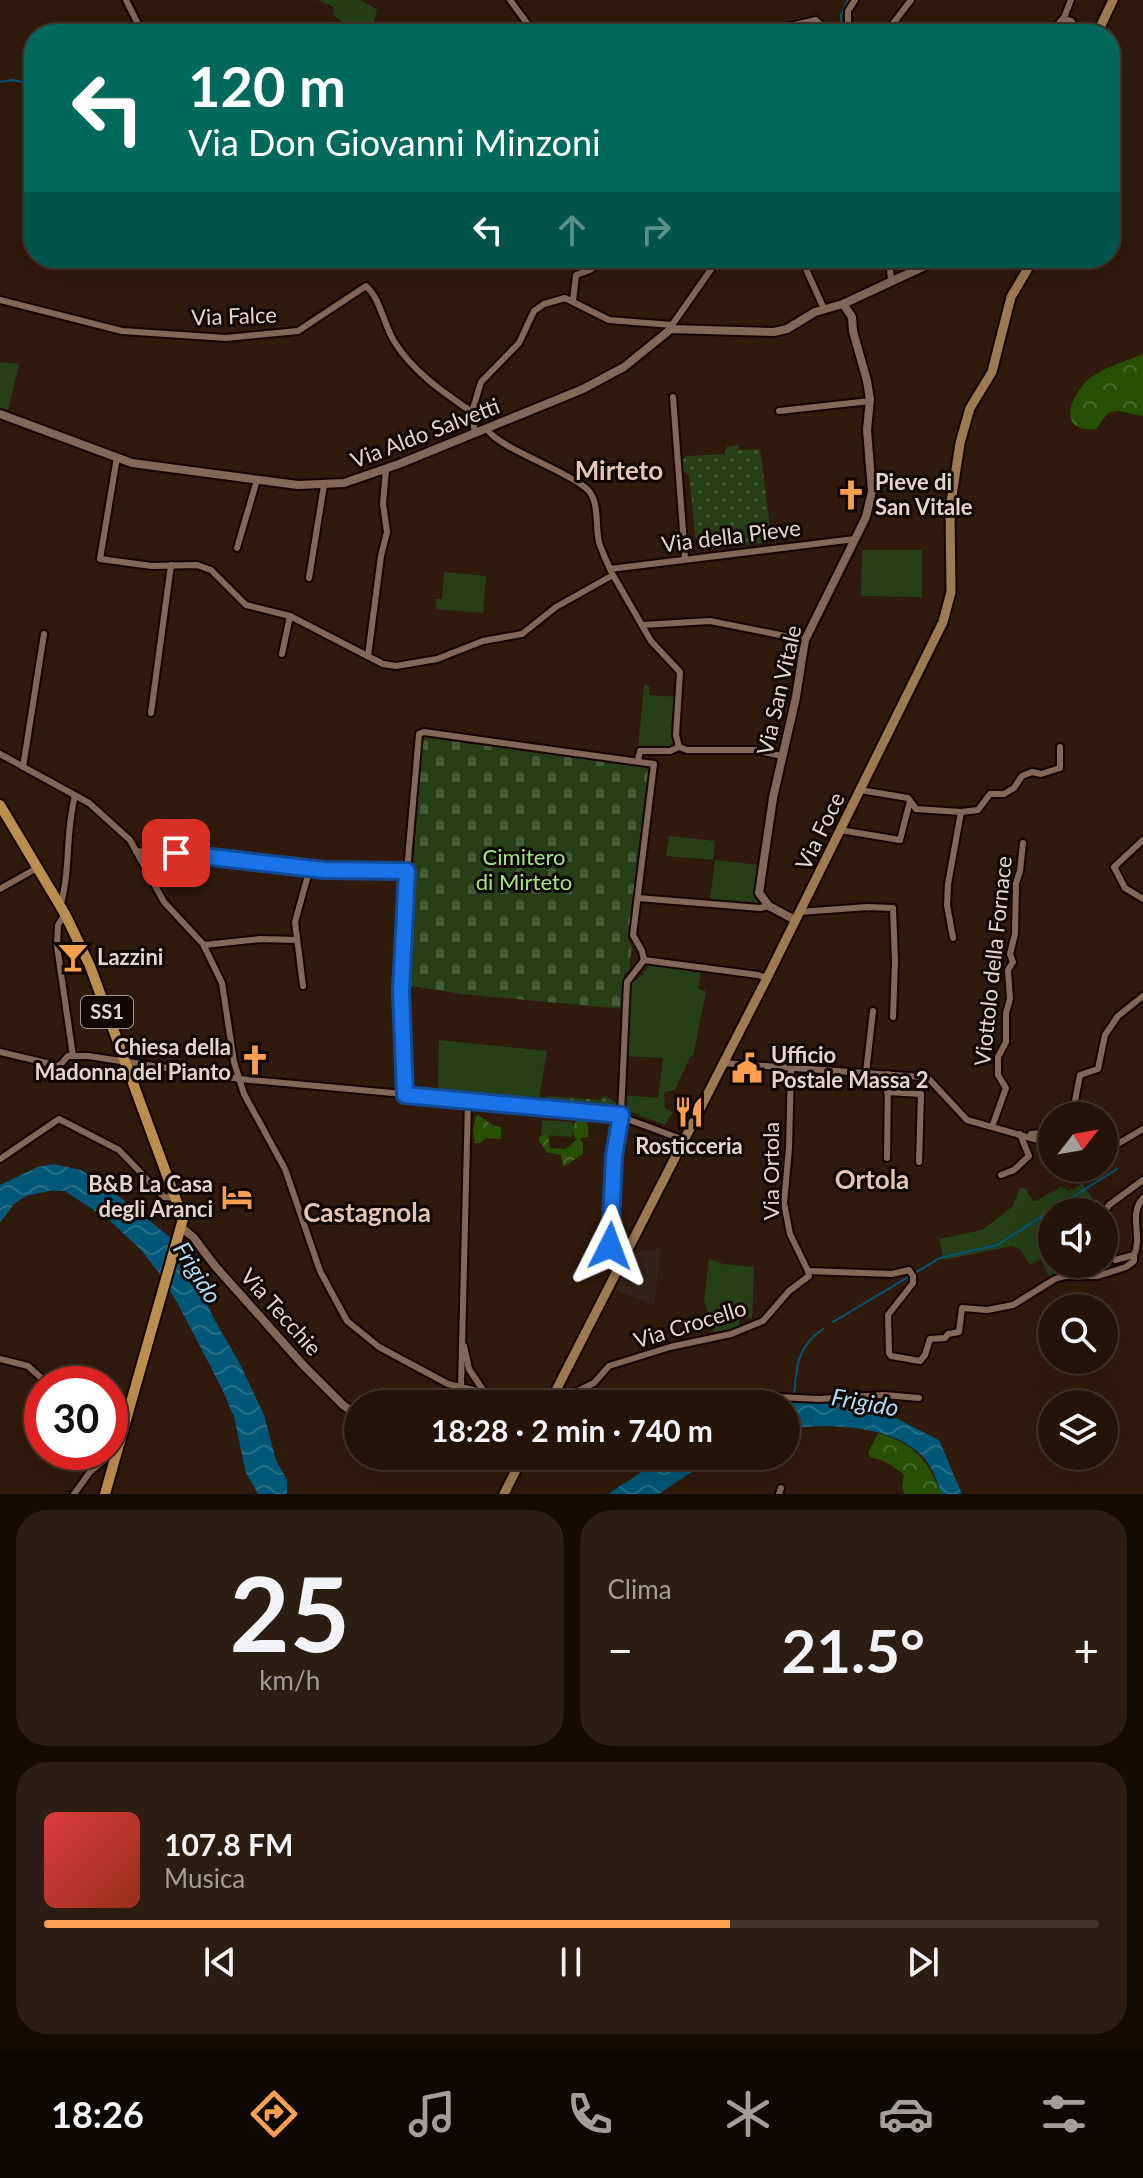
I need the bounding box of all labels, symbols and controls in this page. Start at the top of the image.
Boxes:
text: 120 m [188,52,346,119]
icon: left [56,56,160,160]
text: Via Don Giovanni Minzoni [188,120,601,164]
icon: left [466,208,510,252]
icon: ahead [550,208,594,252]
icon: right [634,208,678,252]
street label: Via Falce [191,301,277,330]
street label: Via Aldo Salvetti [346,392,503,473]
district label: Mirteto [575,454,663,486]
place label: Pieve di San Vitale [875,468,973,520]
church icon: Pieve di San Vitale [834,478,868,512]
street label: Via della Pieve [660,514,802,557]
street label: Via San Vitale [750,622,807,757]
street label: Via Foce [789,788,850,874]
pin [142,819,210,887]
icon: arrive [154,831,198,875]
park label: Cimitero di Mirteto [476,843,572,895]
street label: Viottolo della Fornace [968,855,1017,1067]
bar icon: Lazzini [56,940,90,974]
place label: Lazzini [97,943,163,970]
road number: SS1 [81,996,133,1028]
place label: Chiesa della Madonna del Pianto [35,1033,231,1085]
place label: Ufficio Postale Massa 2 [771,1041,929,1093]
church icon: Chiesa della Madonna del Pianto [238,1043,272,1077]
public building icon: Ufficio Postale Massa 2 [730,1051,764,1085]
restaurant icon: Rosticceria [672,1095,706,1129]
north arrow [1038,1102,1118,1182]
map controls [1038,1102,1118,1470]
street label: Via Ortola [757,1122,784,1220]
place label: Rosticceria [635,1132,743,1159]
district label: Ortola [835,1163,909,1195]
place label: B&B La Casa degli Aranci [88,1170,213,1222]
hotel icon: B&B La Casa degli Aranci [220,1180,254,1214]
district label: Castagnola [303,1196,431,1228]
button: sound [1038,1198,1118,1278]
position arrow [568,1204,652,1288]
water label: Frigido [168,1236,228,1309]
street label: Via Tecchie [235,1263,328,1361]
street label: Via Crocello [630,1294,749,1353]
button: search [1038,1294,1118,1374]
speed limit sign: 30 [24,1366,128,1470]
water label: Frigido [829,1381,901,1422]
button: layers [1038,1390,1118,1470]
text: 18:28 · 2 min · 740 m [431,1412,713,1448]
text: 25 [229,1549,350,1674]
text: Clima [608,1573,672,1605]
text: 21.5° [781,1614,925,1686]
text: − [608,1624,633,1676]
text: + [1073,1624,1099,1676]
text: km/h [259,1664,320,1696]
text: 107.8 FM [164,1826,293,1862]
text: Musica [164,1862,245,1894]
icon: previous [198,1940,242,1984]
icon: pause [549,1940,593,1984]
icon: next [901,1940,945,1984]
icon: directions [246,2086,302,2142]
icon: music [404,2086,460,2142]
icon: phone [562,2086,618,2142]
icon: climate [720,2086,776,2142]
icon: car [878,2086,934,2142]
icon: filters [1036,2086,1092,2142]
text: 18:26 [51,2092,144,2136]

